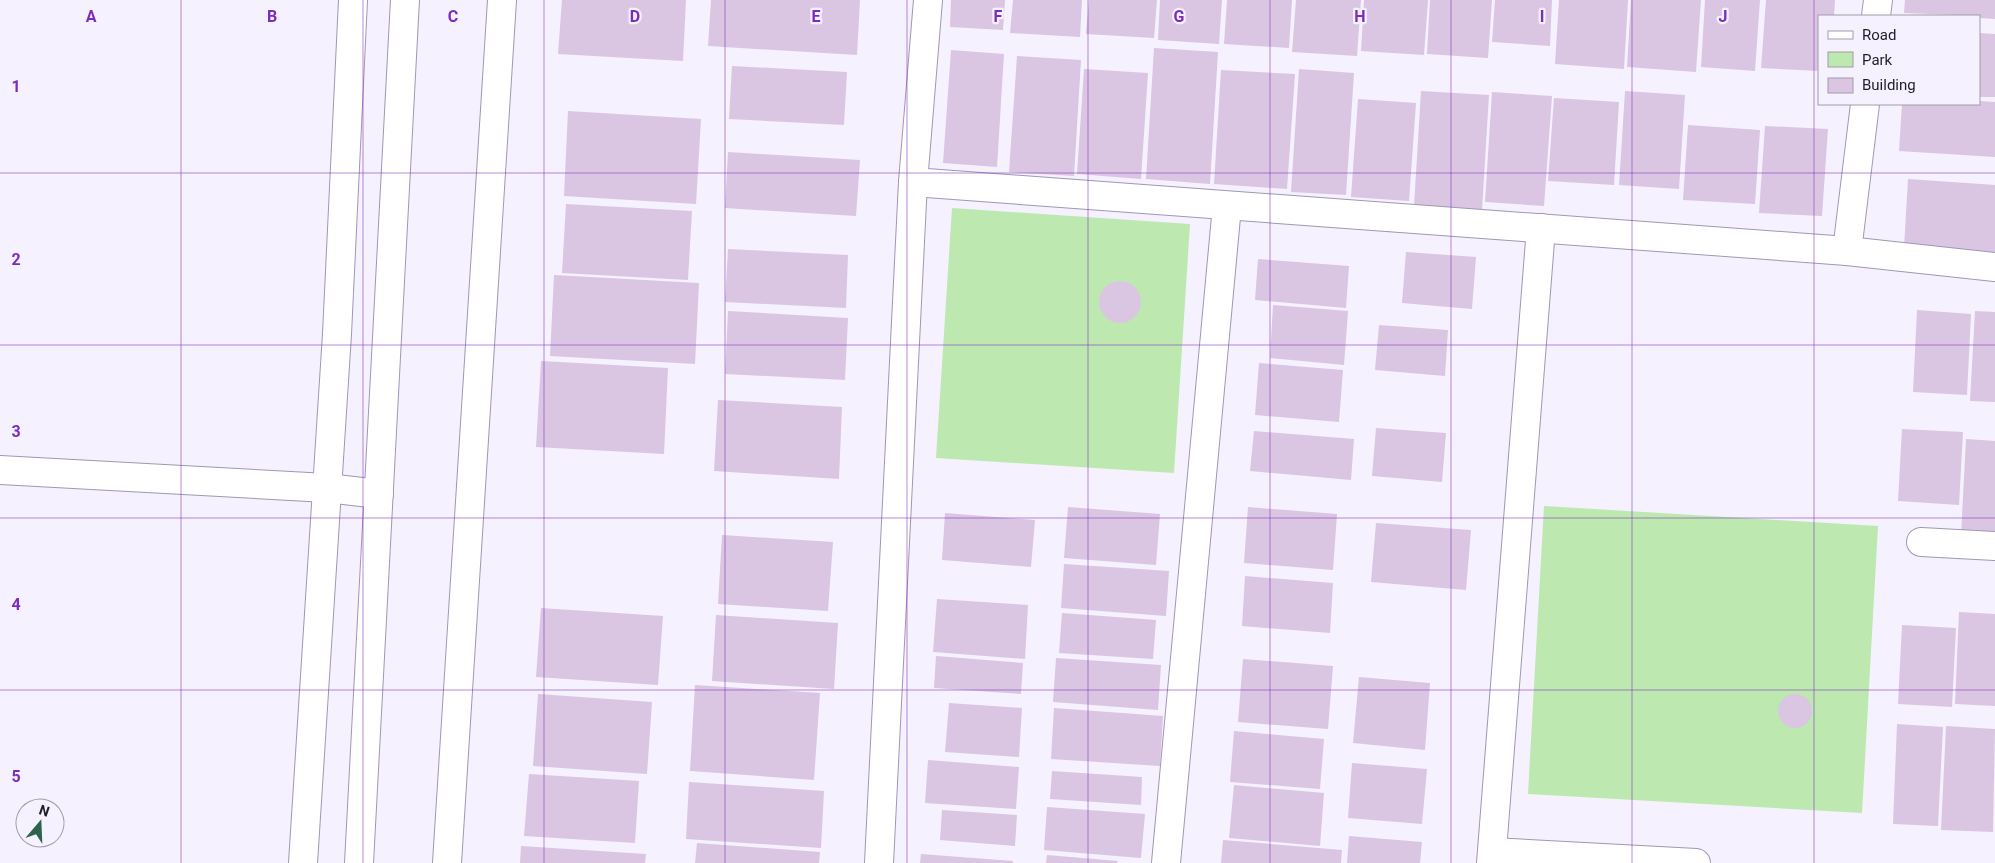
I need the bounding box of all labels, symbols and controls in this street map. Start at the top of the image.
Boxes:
text: A [86,7,97,26]
text: B [267,7,277,26]
text: C [448,7,458,26]
text: D [630,7,640,26]
text: E [812,7,821,26]
text: F [994,7,1003,26]
text: G [1174,7,1185,26]
text: H [1354,7,1366,26]
text: I [1540,7,1544,26]
text: J [1719,7,1727,26]
legend [1818,15,1980,105]
text: Road [1862,26,1896,44]
text: Park [1862,51,1893,69]
text: Building [1862,76,1916,94]
text: 1 [11,77,21,96]
text: 2 [11,250,21,269]
text: 3 [11,422,21,441]
text: 4 [11,595,21,614]
text: 5 [11,767,21,786]
north arrow [15,798,65,848]
text: N [37,802,52,820]

